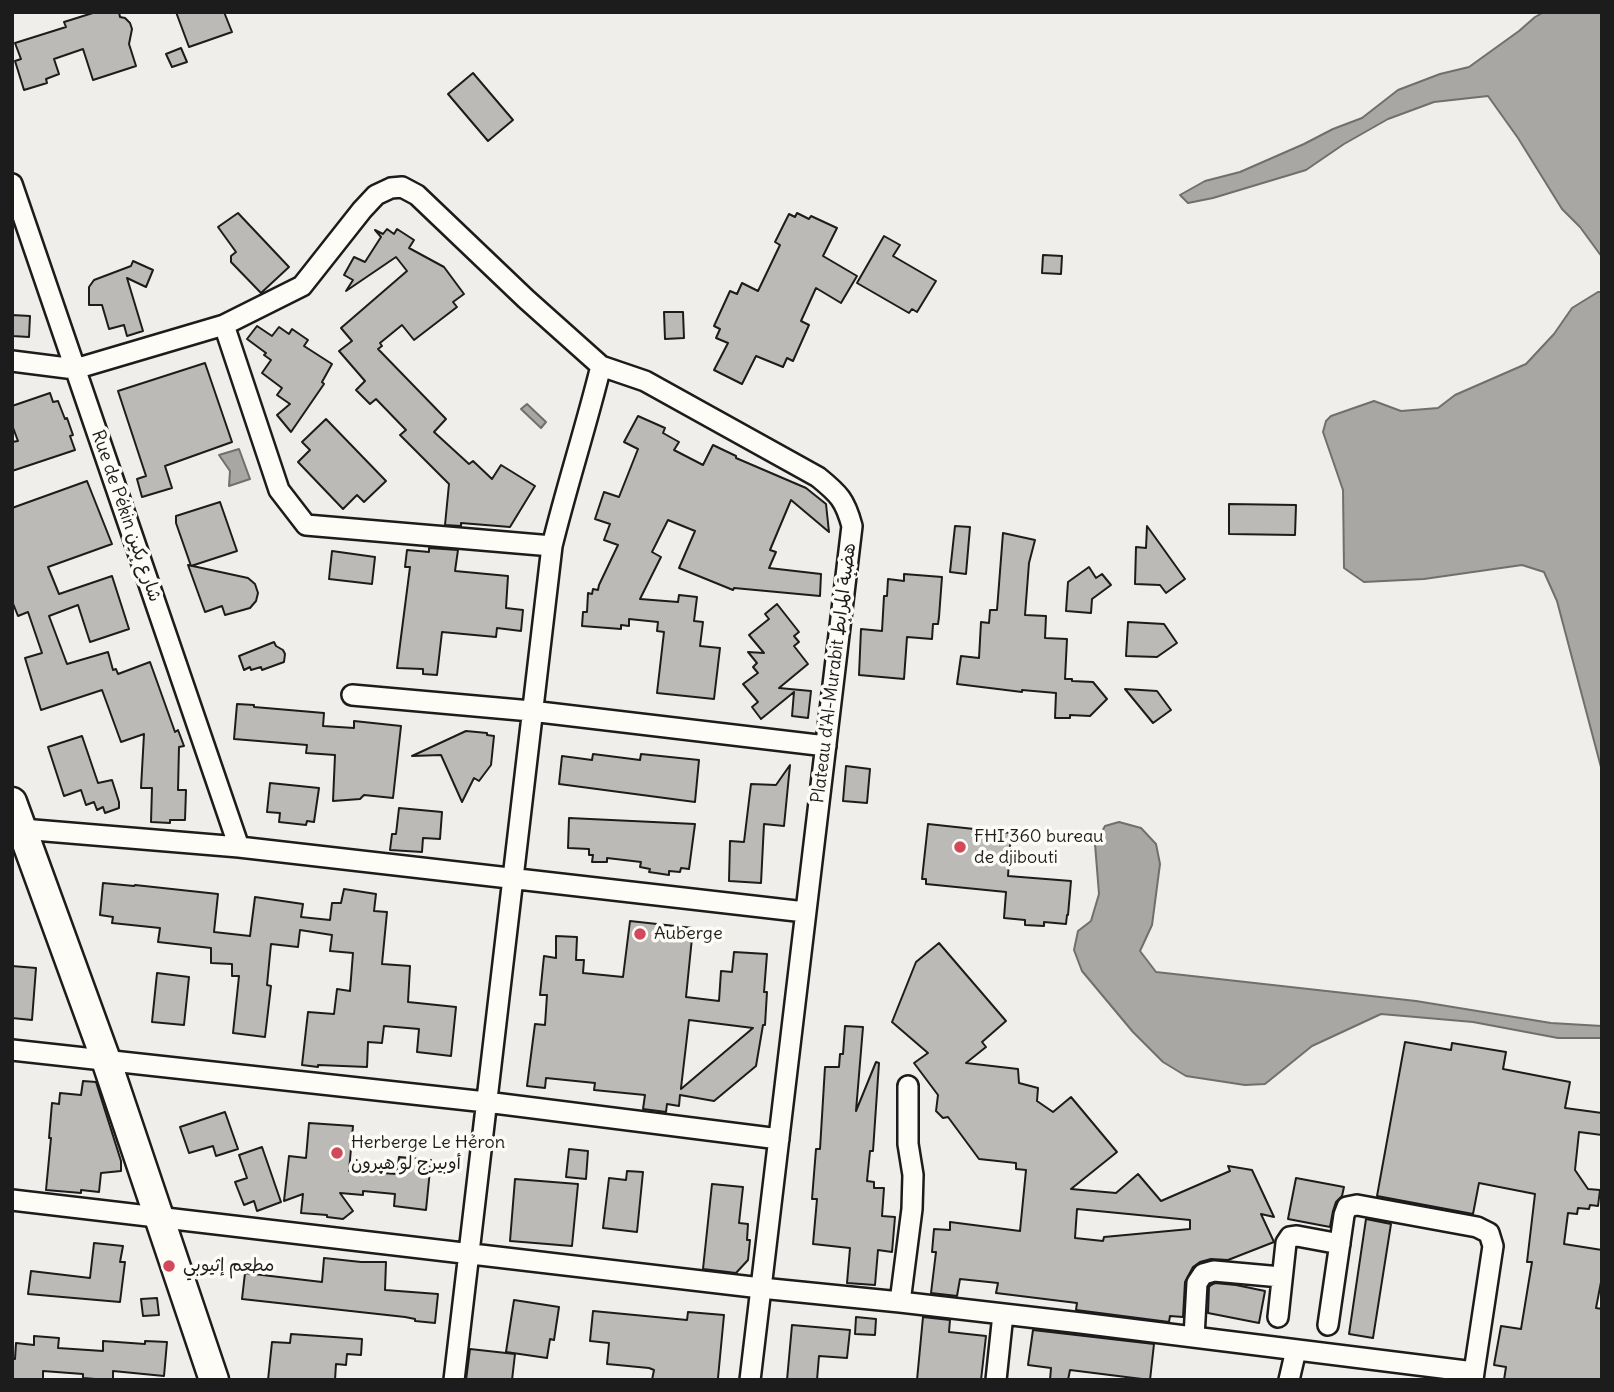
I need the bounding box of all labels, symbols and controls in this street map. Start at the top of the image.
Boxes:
street label: Rue de Pékin شارع بكين [86,427,166,605]
street label: Plateau d'Al-Murabit هضبة المرابط [807,542,861,804]
place label: FHI 360 bureau de djibouti [974,826,1104,868]
marker: FHI 360 bureau de djibouti [952,839,968,855]
place label: Auberge [654,923,723,945]
marker: Auberge [632,926,648,942]
place label: Herberge Le Héron أوبيرج لو هيرون [351,1132,505,1174]
marker: Herberge Le Héron أوبيرج لو هيرون [329,1145,345,1161]
place label: مطعم إثيوبي [183,1255,274,1277]
marker: مطعم إثيوبي [161,1258,177,1274]

